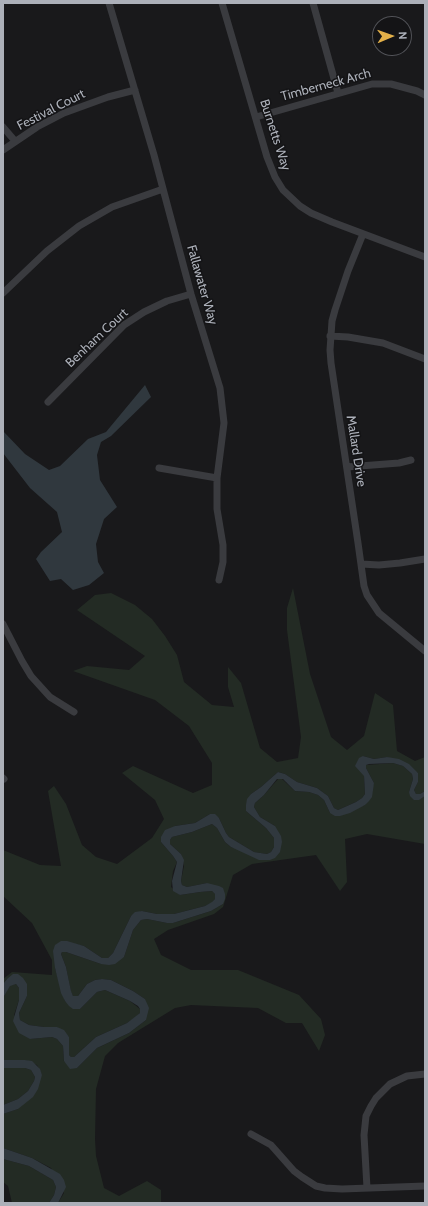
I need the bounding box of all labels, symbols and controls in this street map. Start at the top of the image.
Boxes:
north arrow [372,16,412,56]
text: N [396,31,410,40]
street label: Timberneck Arch [279,66,373,104]
street label: Festival Court [14,86,88,134]
street label: Burnetts Way [256,97,294,173]
street label: Fallawater Way [183,243,221,327]
street label: Benham Court [63,305,131,371]
street label: Mallard Drive [343,414,369,488]

